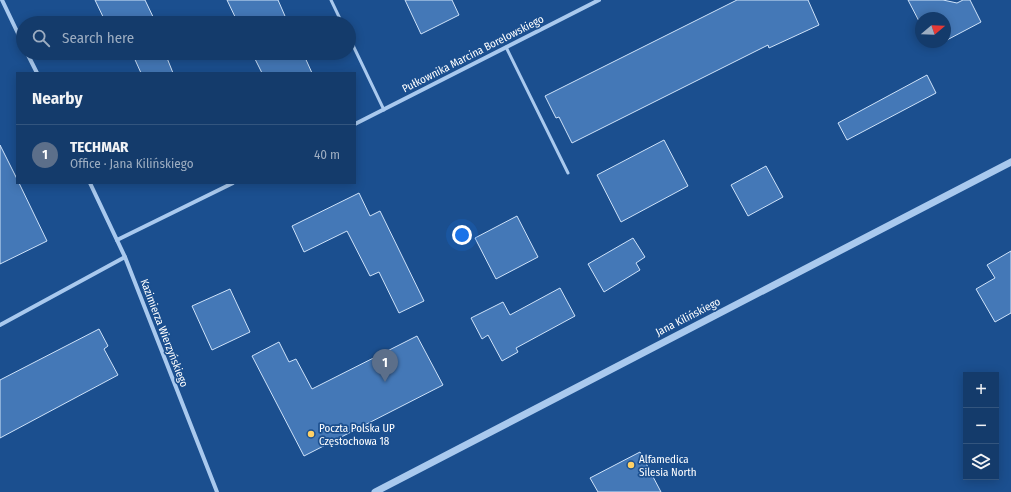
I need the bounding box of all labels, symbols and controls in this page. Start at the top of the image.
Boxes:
street label: Pułkownika Marcina Borelowskiego [400,12,546,96]
north arrow [915,12,951,48]
search box [16,16,356,60]
icon: search [30,27,52,49]
text: Search here [62,29,134,47]
text: Nearby [32,88,83,109]
text: TECHMAR [70,138,129,156]
text: 1 [42,147,48,162]
text: 40 m [314,147,340,162]
text: Office · Jana Kilińskiego [70,156,194,171]
your location [452,225,472,245]
street label: Kazimierza Wierzyńskiego [137,277,191,389]
street label: Jana Kilińskiego [653,295,723,339]
pin: 1 [372,349,398,382]
map controls [963,372,999,480]
button: + [963,372,999,408]
button: − [963,408,999,444]
place label: Poczta Polska UP Częstochowa 18 [319,422,395,448]
marker: Poczta Polska UP Częstochowa 18 [306,429,316,439]
button: layers [963,444,999,480]
place label: Alfamedica Silesia North [639,453,697,479]
marker: Alfamedica Silesia North [626,460,636,470]

